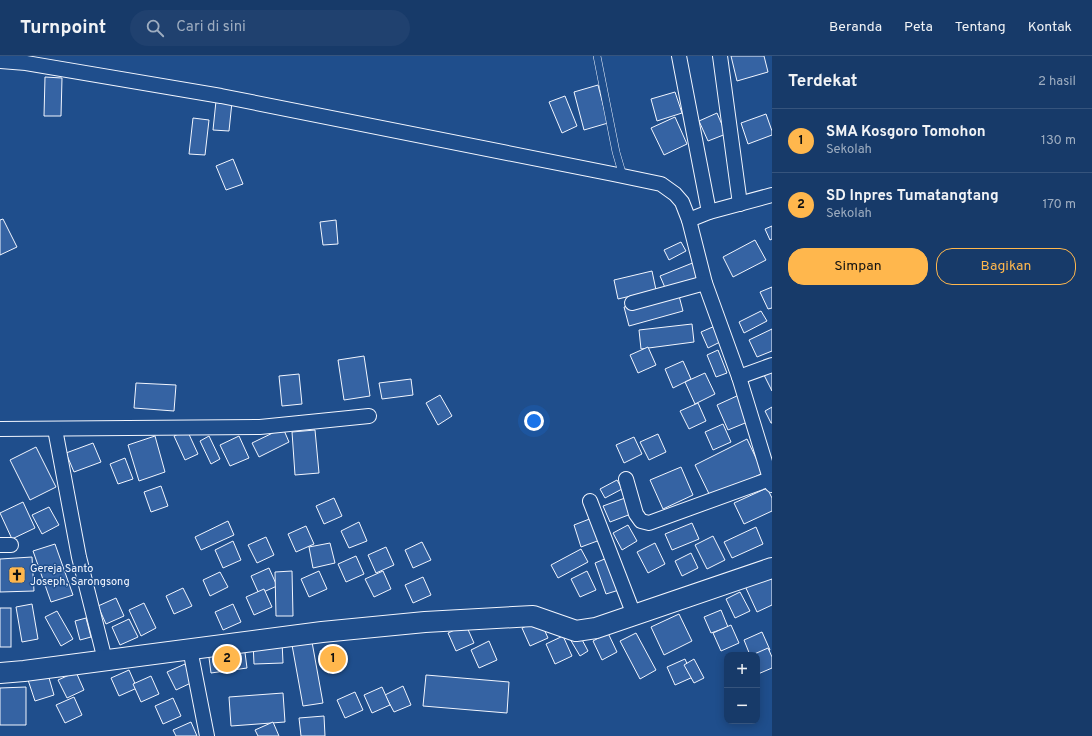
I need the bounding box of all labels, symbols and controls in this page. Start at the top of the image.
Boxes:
search box [130,10,410,46]
text: Turnpoint [20,16,106,40]
icon: search [144,17,166,39]
text: Cari di sini [176,18,246,37]
text: Beranda [829,19,882,36]
text: Peta [904,19,933,36]
text: Tentang [955,19,1006,36]
text: Kontak [1028,19,1072,36]
text: Terdekat [788,71,857,93]
text: 2 hasil [1038,74,1076,90]
text: SMA Kosgoro Tomohon [826,123,986,142]
text: 1 [798,133,804,149]
text: 130 m [1041,133,1076,149]
text: Sekolah [826,142,872,158]
text: SD Inpres Tumatangtang [826,187,999,206]
text: 2 [797,197,805,213]
text: 170 m [1042,197,1076,213]
text: Sekolah [826,206,872,222]
button: Simpan [788,248,928,285]
button: Bagikan [936,248,1076,285]
your location [524,411,544,431]
place label: Gereja Santo Joseph, Sarongsong [30,562,130,589]
church icon: Gereja Santo Joseph, Sarongsong [7,565,27,585]
pin: 2 [214,644,240,674]
pin: 1 [320,644,346,674]
map controls [724,652,760,724]
button: + [724,652,760,688]
button: − [724,688,760,724]

